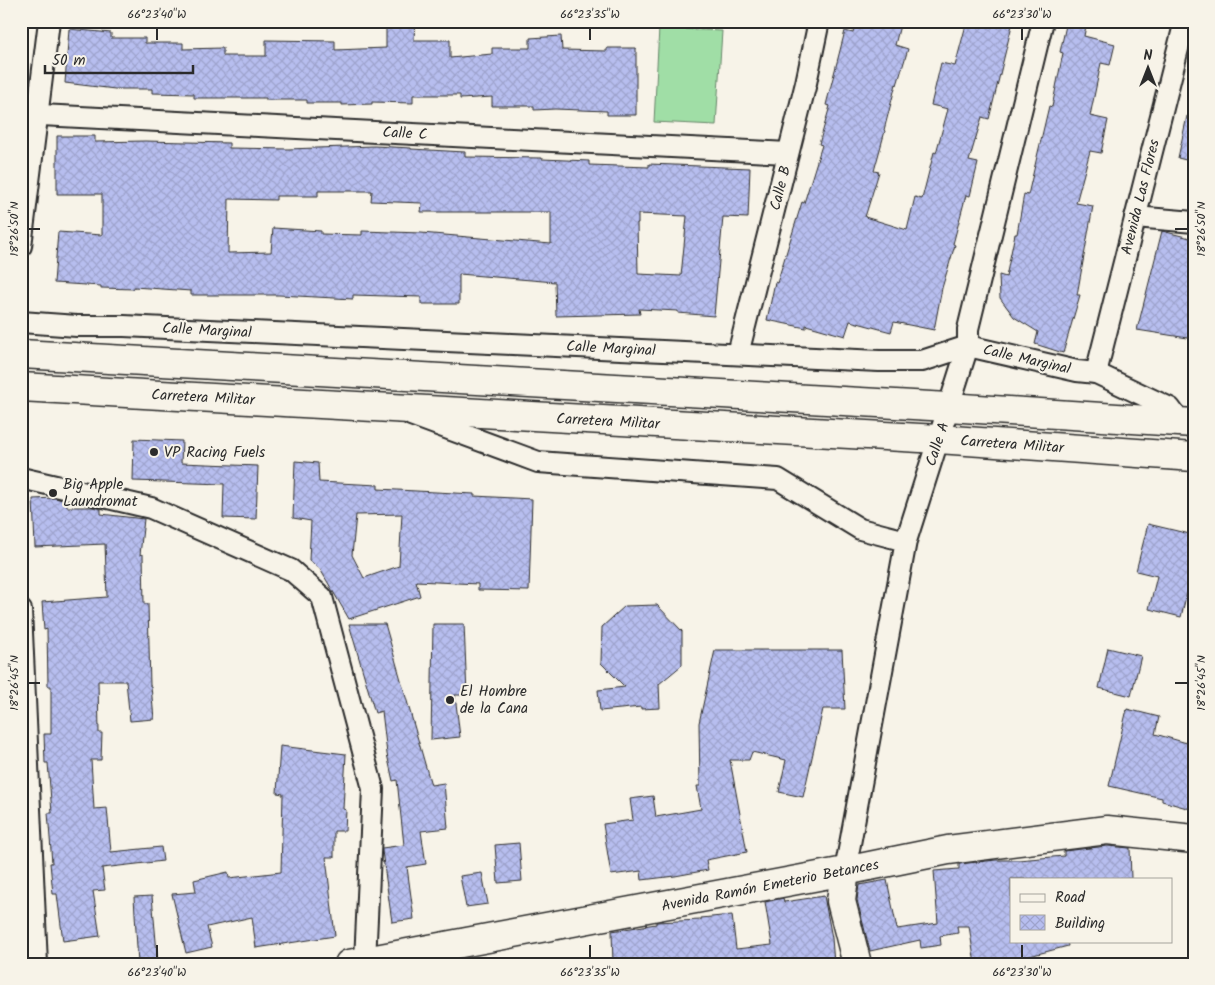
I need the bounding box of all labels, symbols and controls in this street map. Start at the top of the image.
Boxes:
text: 66°23'40"W [128,5,186,24]
text: 66°23'35"W [560,5,620,24]
text: 66°23'30"W [992,5,1052,24]
scale bar [45,42,192,74]
north arrow [1122,42,1172,92]
text: N [1144,45,1153,67]
text: 50 m [52,49,86,73]
street label: Calle C [382,121,428,147]
street label: Avenida Las Flores [1115,136,1167,258]
street label: Calle B [764,163,798,213]
text: 18°26'50"N [5,202,24,256]
text: 18°26'50"N [1192,202,1211,256]
street label: Calle Marginal [162,317,253,345]
street label: Calle Marginal [566,335,657,363]
street label: Calle Marginal [981,338,1073,382]
street label: Carretera Militar [151,383,256,413]
street label: Carretera Militar [556,407,661,437]
street label: Calle A [920,419,956,470]
street label: Carretera Militar [959,429,1066,461]
place label: VP Racing Fuels [164,441,266,465]
marker: VP Racing Fuels [148,446,160,458]
place label: Big Apple Laundromat [63,473,138,514]
marker: Big Apple Laundromat [47,487,59,499]
text: 18°26'45"N [5,655,24,711]
text: 18°26'45"N [1192,655,1211,711]
place label: El Hombre de la Cana [460,680,528,721]
marker: El Hombre de la Cana [444,694,456,706]
street label: Avenida Ramón Emeterio Betances [659,853,882,919]
legend [1010,878,1172,942]
text: Road [1055,886,1086,910]
text: Building [1055,912,1105,936]
text: 66°23'40"W [128,963,186,982]
text: 66°23'35"W [560,963,620,982]
text: 66°23'30"W [992,963,1052,982]

